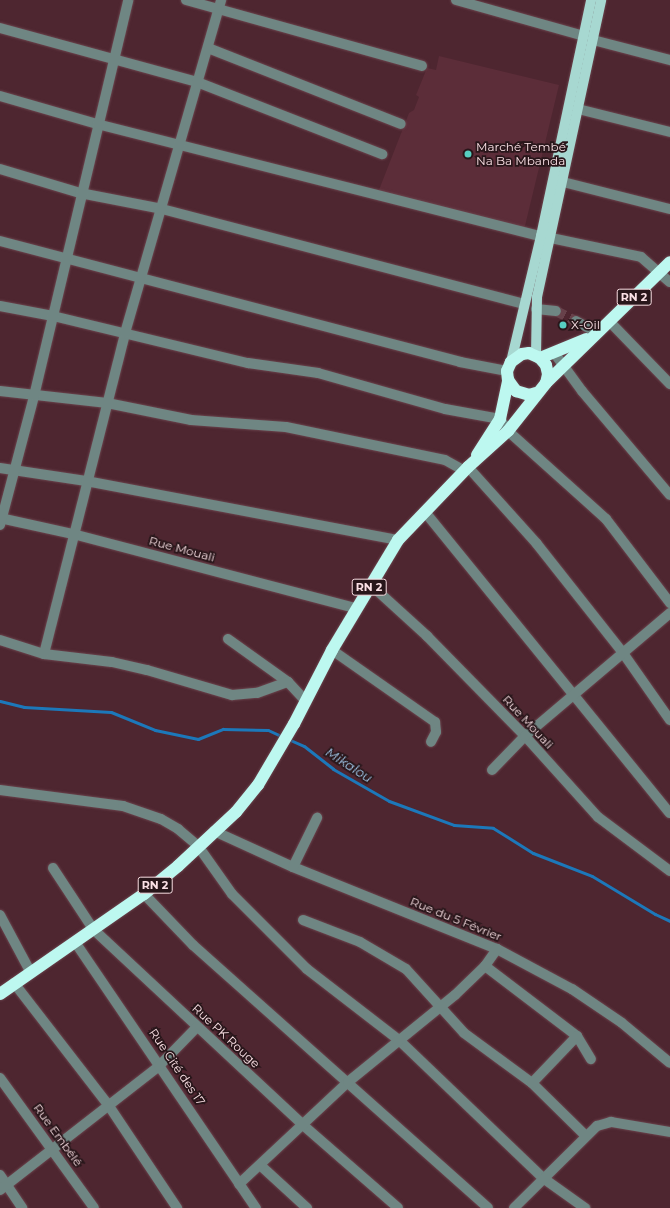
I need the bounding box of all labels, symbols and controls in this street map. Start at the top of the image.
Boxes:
place label: Marché Tembé Na Ba Mbanda [476,140,566,168]
marker: Marché Tembé Na Ba Mbanda [463,149,473,159]
road number: RN 2 [616,288,652,306]
place label: X-Oil [571,318,600,332]
marker: X-Oil [558,320,568,330]
street label: Rue Mouali [147,533,217,565]
road number: RN 2 [351,578,387,596]
street label: Rue Mouali [500,692,556,752]
water label: Mikalou [323,744,375,786]
road number: RN 2 [137,876,173,894]
street label: Rue du 5 Février [408,894,504,944]
street label: Rue PK Rouge [189,1001,263,1071]
street label: Rue Cité des 17 [146,1026,208,1108]
street label: Rue Embélé [30,1101,86,1169]

